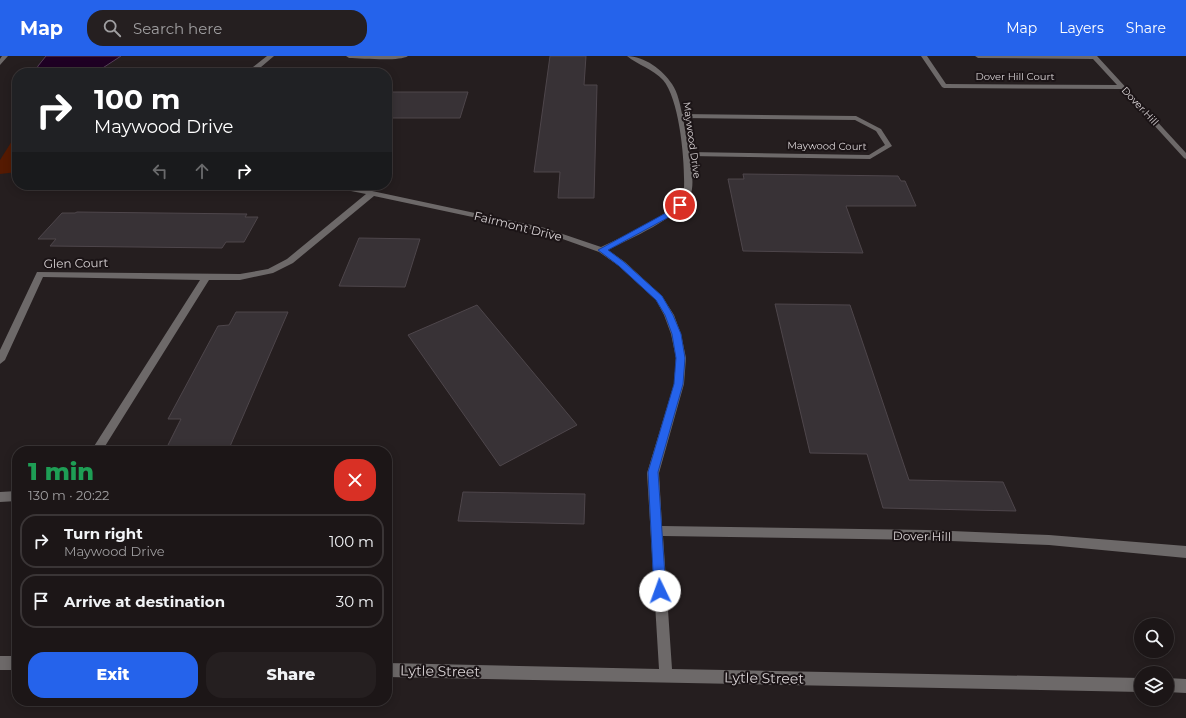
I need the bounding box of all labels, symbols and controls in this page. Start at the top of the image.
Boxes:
search box [87,10,367,46]
text: Map [20,17,63,40]
icon: search [101,17,123,39]
text: Search here [133,19,222,38]
text: Map [1006,19,1037,37]
text: Layers [1059,19,1104,37]
text: Share [1126,19,1166,37]
street label: Dover Hill Court [975,70,1055,83]
text: 100 m [94,82,180,116]
icon: right [28,84,80,136]
street label: Dover Hill [1119,84,1161,128]
street label: Maywood Drive [680,101,704,179]
text: Maywood Drive [94,116,233,138]
street label: Maywood Court [787,139,867,153]
icon: left [149,160,171,182]
icon: ahead [191,160,213,182]
icon: right [233,160,255,182]
pin [663,188,697,222]
icon: arrive [669,194,691,216]
street label: Fairmont Drive [472,208,564,244]
street label: Glen Court [44,255,109,271]
text: 1 min [28,457,94,486]
button: close [334,459,376,501]
text: 130 m · 20:22 [28,487,109,503]
text: Turn right [64,524,143,543]
street label: Dover Hill [893,528,951,544]
icon: right [30,530,52,552]
text: 100 m [329,532,374,551]
text: Maywood Drive [64,543,165,559]
position arrow [639,570,681,612]
icon: arrive [30,590,52,612]
text: Arrive at destination [64,592,225,611]
text: 30 m [336,592,374,611]
map controls [1134,618,1174,706]
button: search [1134,618,1174,658]
button: Exit [28,652,198,698]
button: Share [206,652,376,698]
street label: Lytle Street [400,661,480,681]
button: layers [1134,666,1174,706]
street label: Lytle Street [724,668,804,688]

